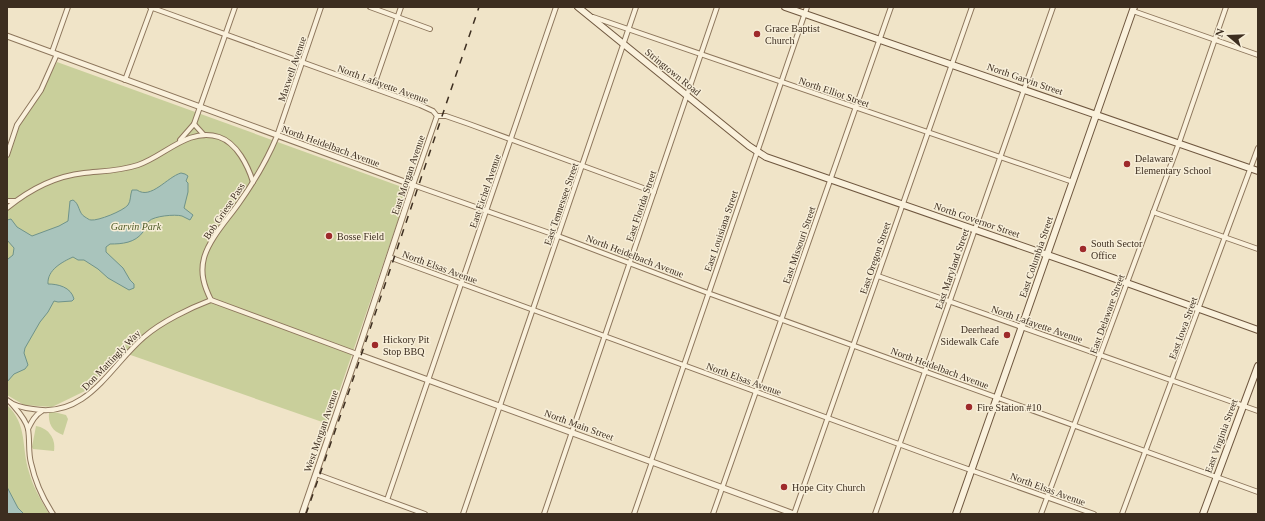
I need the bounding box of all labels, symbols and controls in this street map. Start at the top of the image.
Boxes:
north arrow [1209,16,1249,56]
place label: Grace Baptist Church [765,23,820,46]
text: N [1213,27,1227,38]
marker: Grace Baptist Church [752,29,762,39]
street label: Maxwell Avenue [276,35,308,103]
street label: Stringtown Road [643,46,703,98]
street label: North Garvin Street [986,61,1065,97]
street label: North Lafayette Avenue [336,62,430,106]
street label: North Elliot Street [797,75,871,109]
street label: North Heidelbach Avenue [280,123,382,169]
street label: East Morgan Avenue [389,133,427,216]
street label: East Eichel Avenue [467,152,503,229]
place label: Delaware Elementary School [1135,153,1212,176]
marker: Delaware Elementary School [1122,159,1132,169]
street label: East Tennessee Street [542,161,580,247]
street label: East Florida Street [624,169,658,243]
street label: Bob Griese Pass [201,181,247,241]
street label: East Louisiana Street [702,189,740,273]
street label: North Governor Street [933,200,1022,240]
street label: East Missouri Street [781,205,817,285]
street label: East Columbia Street [1017,215,1055,299]
street label: East Oregon Street [858,220,893,296]
park label: Garvin Park [111,221,162,232]
street label: East Maryland Street [933,227,971,311]
marker: Bosse Field [324,231,334,241]
place label: Bosse Field [337,231,384,242]
street label: North Heidelbach Avenue [585,232,686,280]
place label: South Sector Office [1091,238,1143,261]
marker: South Sector Office [1078,244,1088,254]
street label: North Elsas Avenue [401,248,480,286]
street label: East Delaware Street [1087,273,1127,355]
street label: East Iowa Street [1167,295,1199,361]
street label: North Lafayette Avenue [990,303,1085,345]
place label: Deerhead Sidewalk Cafe [940,324,1000,347]
street label: Don Mattingly Way [79,328,143,392]
marker: Deerhead Sidewalk Cafe [1002,330,1012,340]
place label: Hickory Pit Stop BBQ [383,334,430,357]
marker: Hickory Pit Stop BBQ [370,340,380,350]
street label: North Heidelbach Avenue [889,345,991,391]
street label: North Elsas Avenue [705,360,784,398]
street label: West Morgan Avenue [302,388,340,473]
street label: East Virginia Street [1203,397,1240,474]
marker: Fire Station #10 [964,402,974,412]
place label: Fire Station #10 [977,402,1041,413]
street label: North Main Street [543,407,615,443]
street label: North Elsas Avenue [1009,470,1088,508]
marker: Hope City Church [779,482,789,492]
place label: Hope City Church [792,482,865,493]

